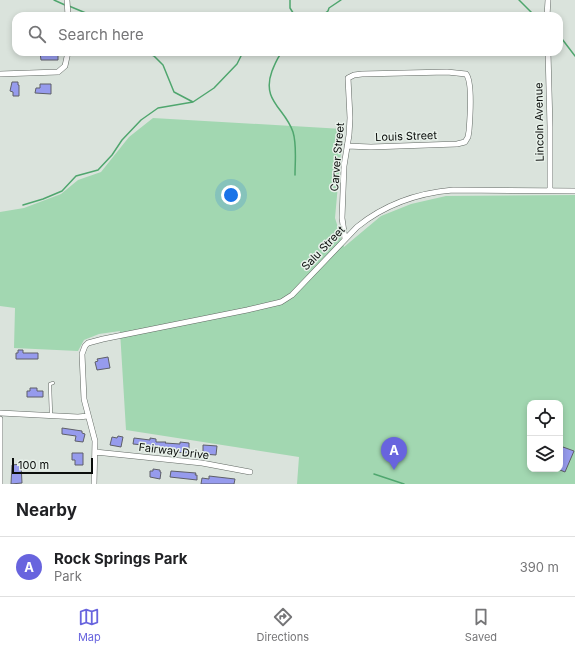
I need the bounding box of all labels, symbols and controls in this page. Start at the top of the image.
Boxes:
search box [12,12,563,56]
icon: search [26,23,48,45]
text: Search here [58,25,144,44]
street label: Lincoln Avenue [531,82,547,162]
street label: Carver Street [327,122,347,192]
street label: Louis Street [375,128,438,144]
your location [221,185,241,205]
street label: Salu Street [298,223,348,273]
map controls [527,400,563,472]
button: locate [527,400,563,436]
button: layers [527,436,563,472]
pin: A [381,437,407,470]
street label: Fairway Drive [138,440,210,462]
scale bar [12,456,93,475]
text: 100 m [18,458,49,472]
text: Nearby [16,500,77,520]
text: Rock Springs Park [54,549,188,568]
text: A [24,559,34,575]
text: 390 m [520,559,559,575]
text: Park [54,568,82,584]
tab: Map [78,606,101,644]
tab: Directions [257,606,309,644]
tab: Saved [465,606,497,644]

